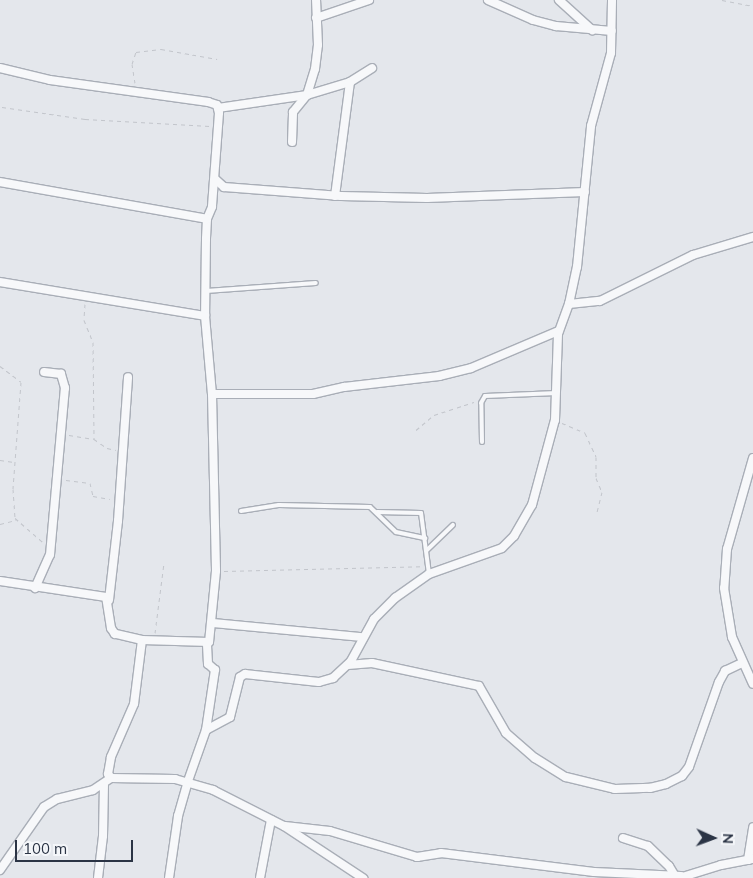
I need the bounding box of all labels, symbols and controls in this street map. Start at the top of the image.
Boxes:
north arrow [688,813,738,863]
scale bar [18,830,135,862]
text: N [719,833,737,844]
text: 100 m [23,839,67,858]

